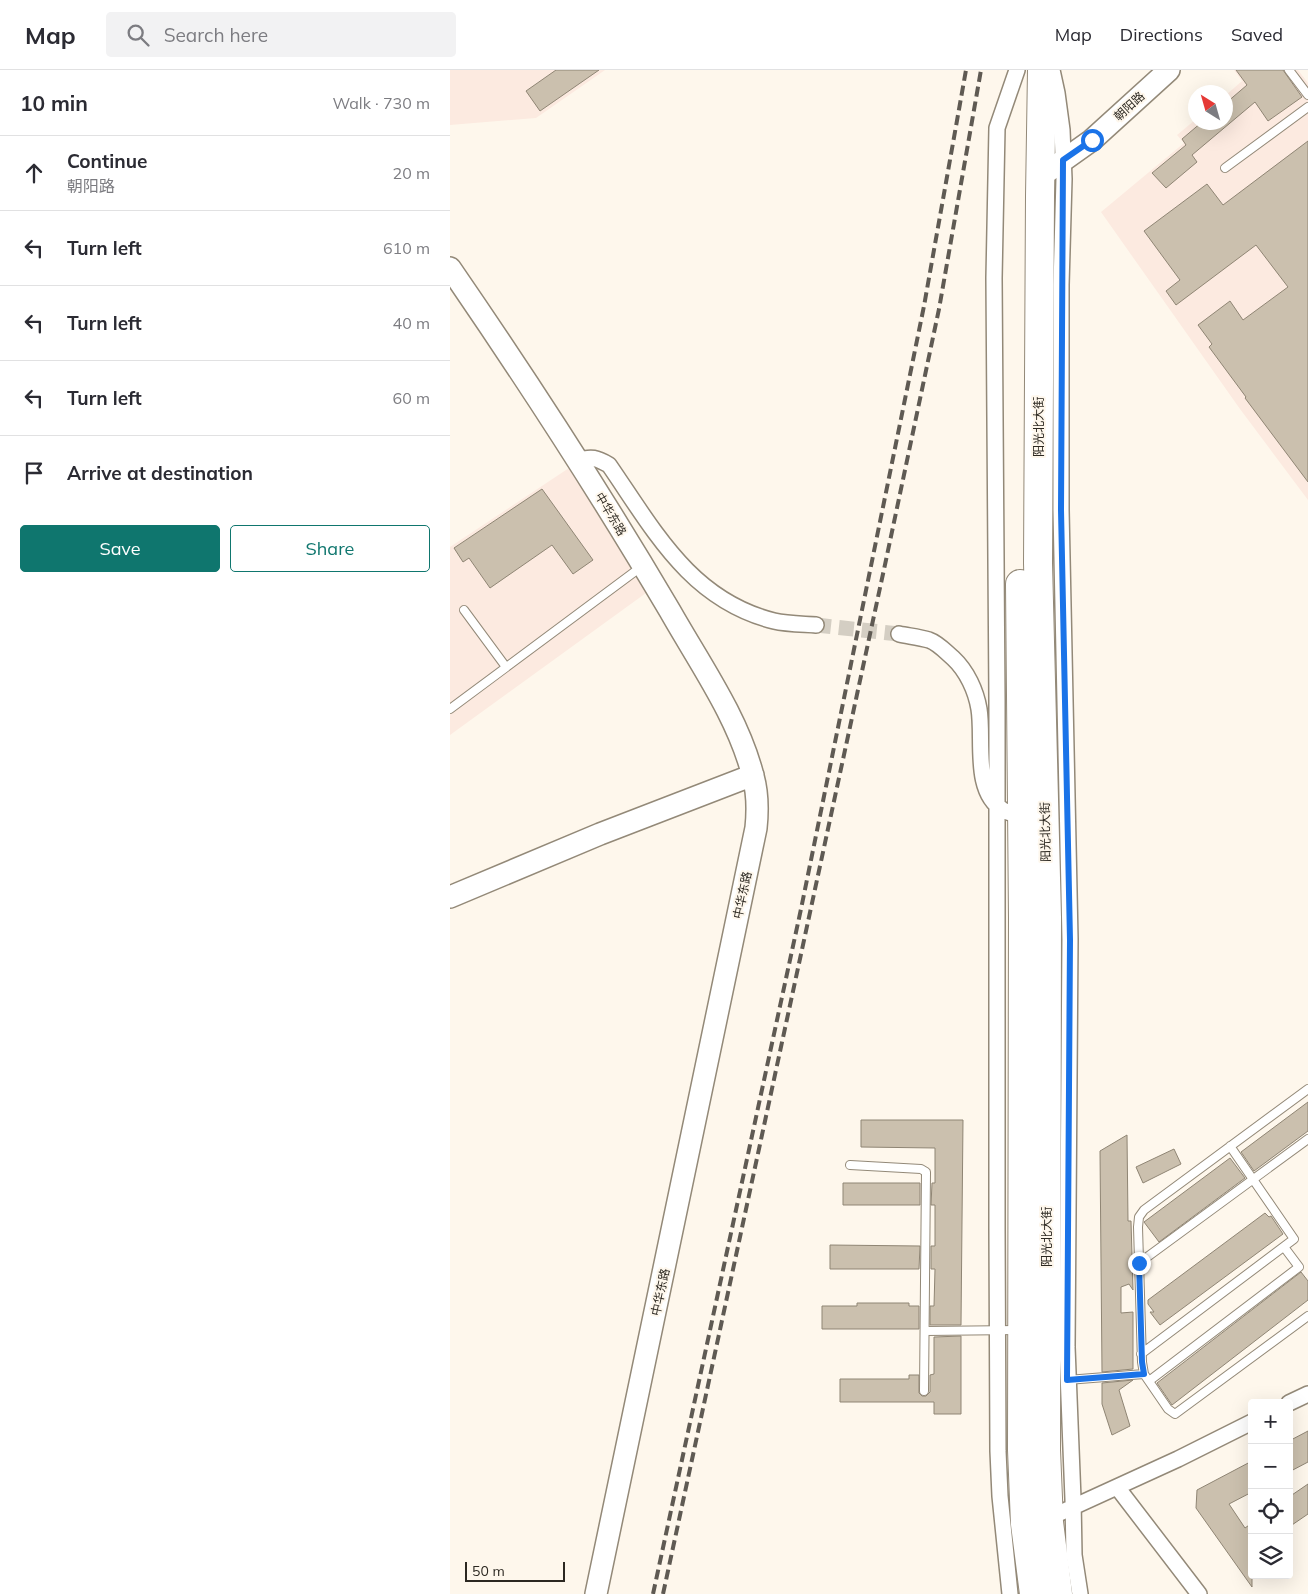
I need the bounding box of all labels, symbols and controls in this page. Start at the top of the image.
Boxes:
search box [106,12,456,57]
text: Map [25,20,76,50]
icon: search [124,21,152,49]
text: Search here [164,23,268,47]
text: Map [1055,23,1092,46]
text: Directions [1120,23,1203,46]
text: Saved [1231,23,1283,46]
north arrow [1188,85,1233,130]
street label: 朝阳路 [1111,88,1147,124]
text: 10 min [20,90,88,116]
text: Walk · 730 m [332,93,430,113]
route start [1081,129,1104,152]
text: Continue [67,149,147,173]
icon: ahead [20,159,48,187]
text: 20 m [393,163,430,183]
text: 朝阳路 [67,176,115,196]
icon: left [20,234,48,262]
text: Turn left [67,236,142,260]
text: 610 m [383,238,430,258]
icon: left [20,309,48,337]
text: Turn left [67,311,142,335]
text: 40 m [393,313,430,333]
icon: left [20,384,48,412]
text: Turn left [67,386,142,410]
text: 60 m [393,388,430,408]
street label: 阳光北大街 [1031,397,1046,457]
icon: arrive [20,459,48,487]
text: Arrive at destination [67,461,253,485]
street label: 中华东路 [592,490,630,538]
button: Save [20,525,220,572]
button: Share [230,525,430,572]
street label: 阳光北大街 [1037,802,1053,862]
street label: 中华东路 [730,870,754,920]
street label: 阳光北大街 [1039,1207,1054,1267]
route end [1128,1252,1151,1275]
street label: 中华东路 [648,1267,672,1317]
map controls [1248,1399,1293,1579]
button: + [1248,1399,1293,1444]
button: − [1248,1444,1293,1489]
button: locate [1248,1489,1293,1534]
button: layers [1248,1534,1293,1579]
scale bar [465,1559,565,1582]
text: 50 m [472,1562,505,1580]

